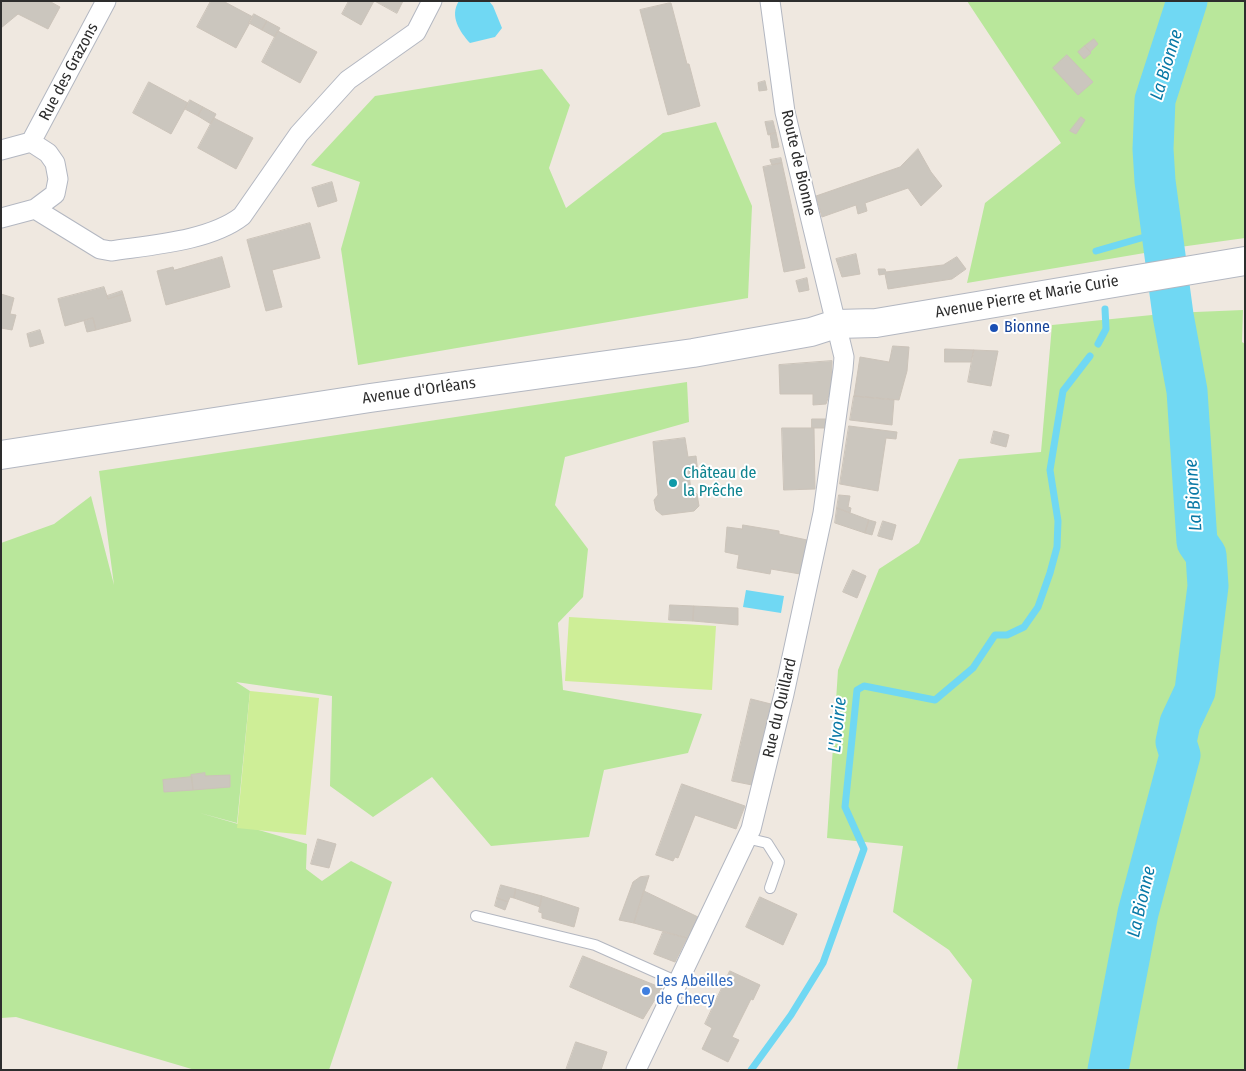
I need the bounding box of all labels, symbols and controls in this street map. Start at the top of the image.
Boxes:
street label: Rue des Grazons [35,20,103,124]
water label: La Bionne [1146,27,1188,103]
street label: Route de Bionne [776,108,820,218]
street label: Avenue Pierre et Marie Curie [934,271,1120,323]
place label: Bionne [1004,318,1050,338]
marker: Bionne [988,322,1000,334]
street label: Avenue d'Orléans [361,374,477,408]
water label: La Bionne [1181,458,1207,532]
place label: Château de la Prêche [683,464,756,502]
marker: Château de la Prêche [667,477,679,489]
street label: Rue du Quillard [759,656,801,760]
water label: L'Ivoirie [824,696,852,754]
water label: La Bionne [1123,864,1161,940]
place label: Les Abeilles de Checy [656,972,733,1010]
marker: Les Abeilles de Checy [640,985,652,997]

